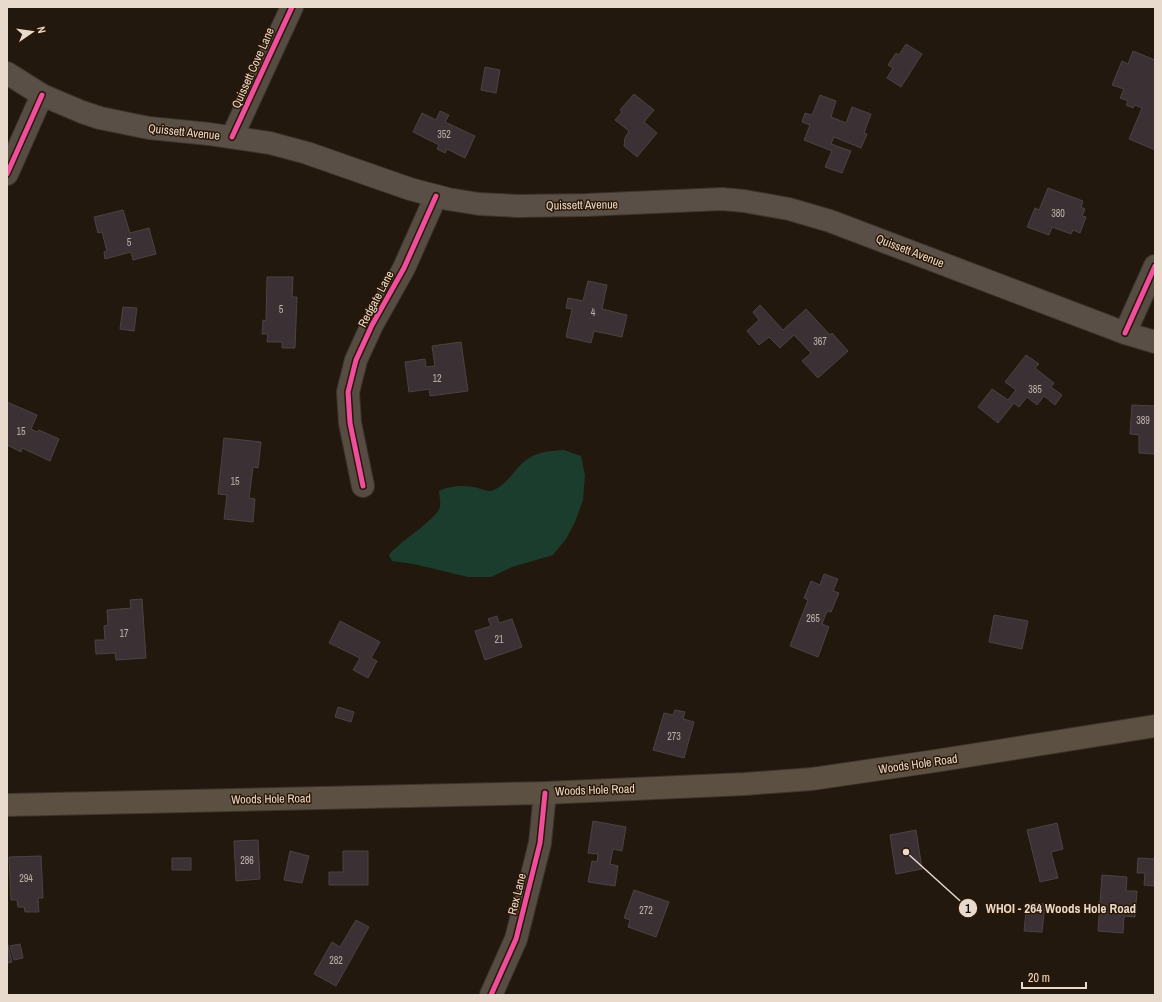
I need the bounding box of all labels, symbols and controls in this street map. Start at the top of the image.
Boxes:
north arrow [12,12,52,52]
text: N [34,25,49,34]
street label: Quissett Cove Lane [228,25,278,111]
street label: Quissett Avenue [147,120,221,144]
house number: 352 [437,128,451,141]
street label: Quissett Avenue [546,196,618,214]
house number: 380 [1051,207,1065,220]
street label: Quissett Avenue [873,231,947,271]
house number: 5 [127,236,132,249]
street label: Redgate Lane [354,268,398,330]
house number: 5 [279,303,284,316]
house number: 4 [591,306,596,319]
house number: 367 [813,335,827,348]
house number: 12 [432,372,442,385]
house number: 385 [1028,383,1042,396]
house number: 389 [1136,414,1150,427]
house number: 15 [16,425,26,438]
house number: 15 [230,475,240,488]
house number: 265 [806,612,820,625]
house number: 17 [119,627,129,640]
house number: 21 [494,633,504,646]
house number: 273 [667,730,681,743]
street label: Woods Hole Road [877,751,959,777]
street label: Woods Hole Road [555,781,635,799]
street label: Woods Hole Road [231,790,311,808]
house number: 286 [240,854,254,867]
house number: 294 [19,872,33,885]
street label: Rex Lane [504,872,530,916]
callout: WHOI - 264 Woods Hole Road [958,896,1144,921]
text: WHOI - 264 Woods Hole Road [986,900,1136,917]
text: 1 [965,901,971,917]
house number: 272 [639,904,653,917]
house number: 282 [329,954,343,967]
scale bar [1022,964,1086,990]
text: 20 m [1028,970,1050,986]

